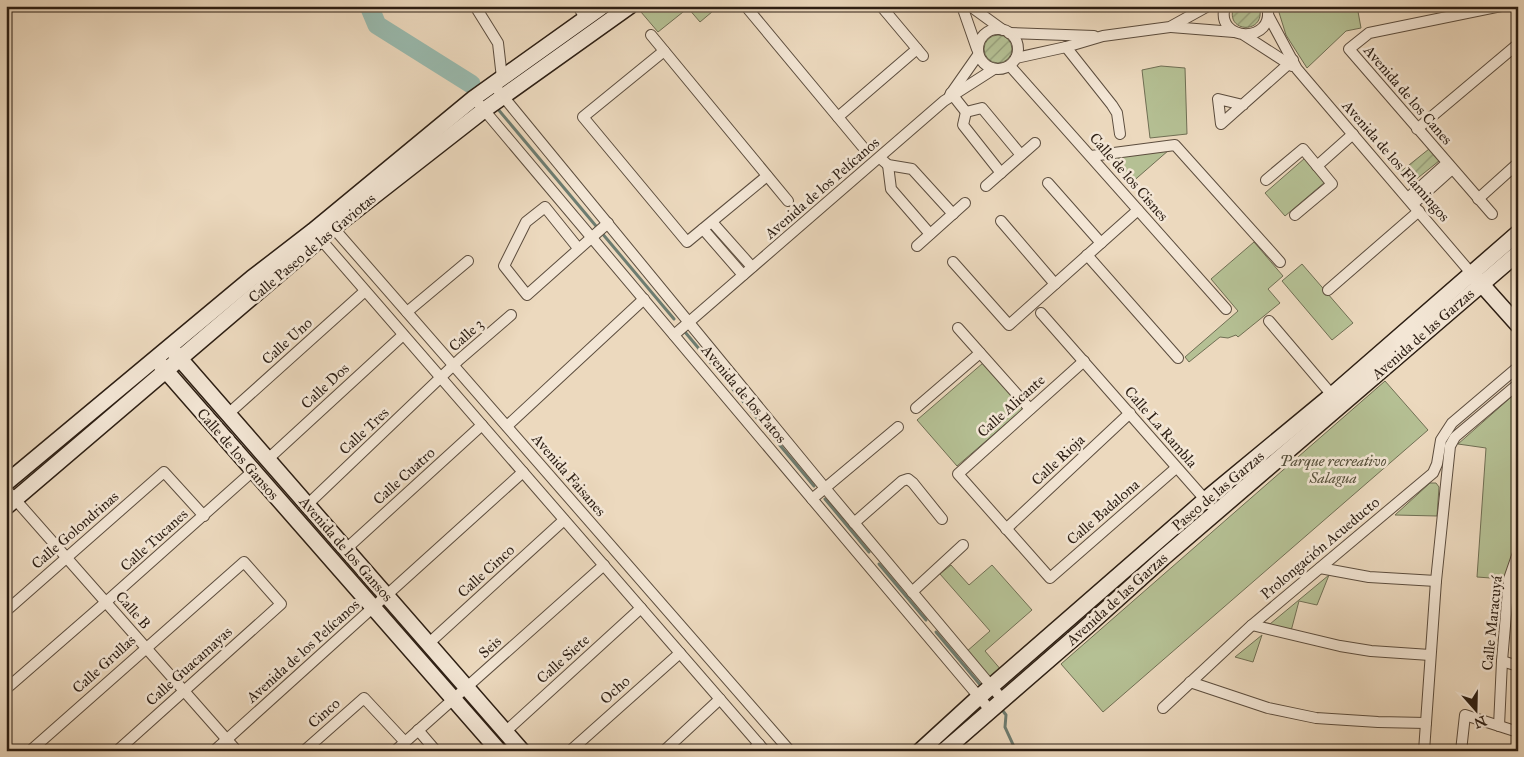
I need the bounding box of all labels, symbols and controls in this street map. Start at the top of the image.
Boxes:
street label: Avenida de los Canes [1359,41,1456,148]
street label: Avenida de los Flamingos [1338,96,1454,225]
street label: Calle de los Cisnes [1086,129,1172,225]
street label: Avenida de los Pelícanos [760,133,883,243]
street label: Calle Paseo de las Gaviotas [245,189,379,307]
street label: Avenida de las Garzas [1367,285,1478,384]
street label: Calle Uno [258,314,316,368]
street label: Calle 3 [445,315,487,355]
street label: Avenida de los Patos [697,341,790,447]
street label: Calle Dos [297,359,353,413]
street label: Calle Alicante [974,371,1048,441]
street label: Calle La Rambla [1121,383,1202,472]
street label: Calle Tres [335,404,393,458]
street label: Calle de los Gansos [193,405,283,503]
street label: Avenida Faisanes [528,429,610,520]
street label: Calle Rioja [1028,430,1089,489]
street label: Calle Cuatro [369,443,439,509]
street label: Paseo de las Garzas [1168,447,1268,535]
park label: Parque recreativo Salagua [1280,452,1387,487]
street label: Calle Badalona [1063,475,1143,548]
street label: Calle Golondrinas [28,487,122,573]
street label: Avenida de los Gansos [295,492,397,605]
street label: Prolongación Acueducto [1257,493,1383,603]
street label: Calle Tucanes [117,505,191,575]
street label: Calle Cinco [454,540,518,601]
street label: Avenida de las Garzas [1062,549,1171,650]
street label: Calle Maracuyá [1478,574,1506,671]
street label: Calle B [112,587,154,633]
street label: Avenida de los Pelícanos [242,595,363,707]
street label: Calle Guacamayas [142,623,236,709]
street label: Calle Grullas [69,631,139,697]
street label: Calle Siete [533,631,593,687]
street label: Seis [475,632,505,662]
street label: Ocho [596,672,634,708]
north arrow [1452,684,1502,734]
street label: Cinco [304,694,344,732]
text: N [1472,712,1489,732]

